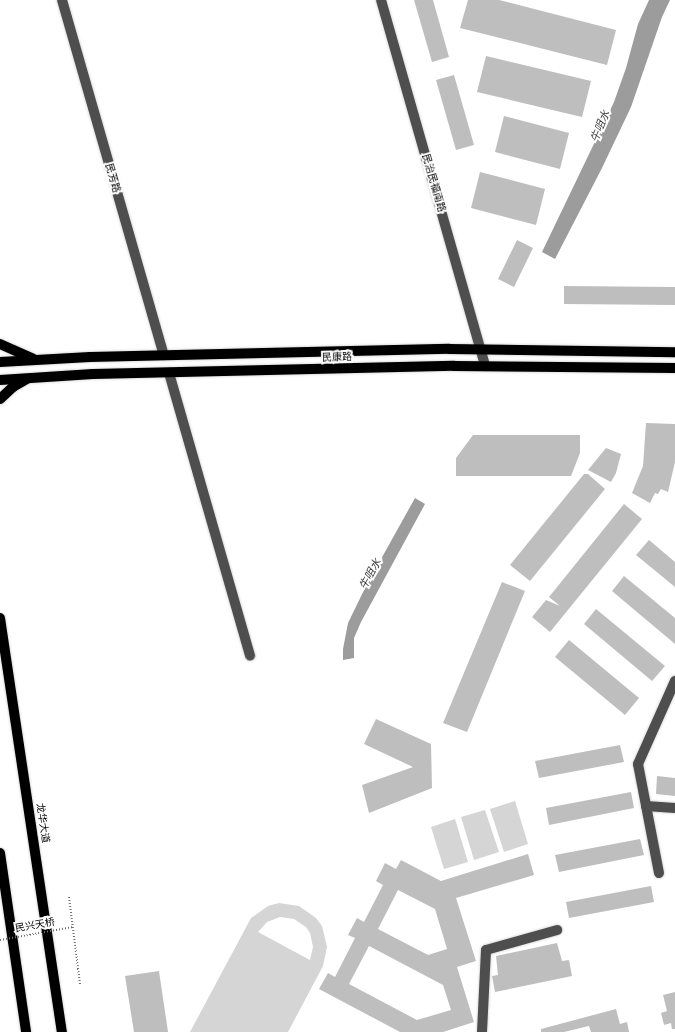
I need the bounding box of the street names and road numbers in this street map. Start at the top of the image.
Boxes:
street label: 民治民福南路 [420,153,448,213]
street label: 民芳路 [103,162,123,194]
street label: 民康路 [322,350,352,364]
street label: 龙华大道 [34,802,52,844]
street label: 民兴天桥 [14,916,56,934]

